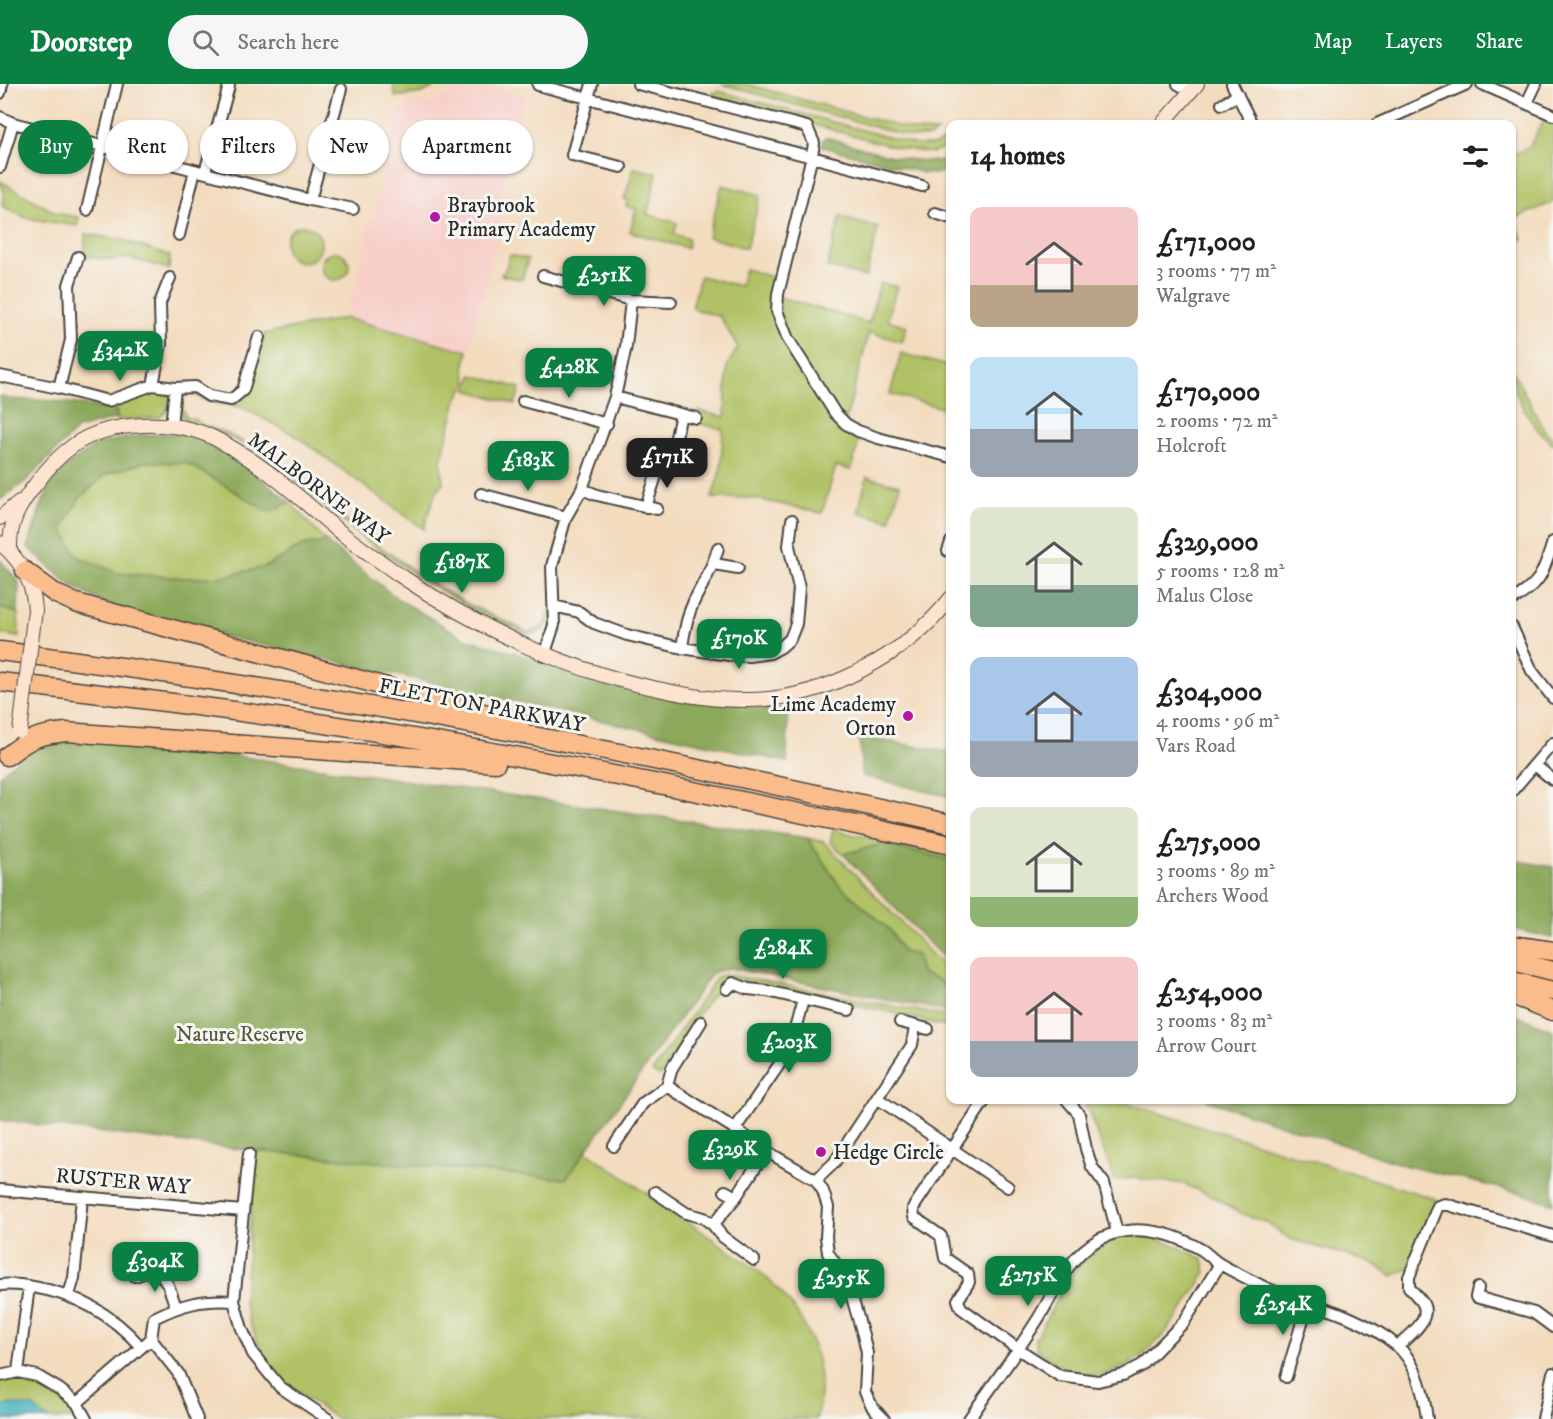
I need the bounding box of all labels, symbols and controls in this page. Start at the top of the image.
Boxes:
search box [168,15,588,69]
text: Doorstep [30,25,132,60]
icon: search [189,26,222,59]
text: Search here [237,29,339,56]
text: Map [1313,29,1352,55]
text: Layers [1385,29,1443,55]
text: Share [1476,29,1523,55]
chip: Buy [18,120,93,174]
chip: Rent [105,120,188,174]
chip: Filters [200,120,296,174]
chip: New [308,120,389,174]
chip: Apartment [401,120,533,174]
text: 14 homes [970,140,1065,173]
icon: filters [1459,140,1492,173]
place label: Braybrook Primary Academy [447,193,597,243]
marker: Braybrook Primary Academy [428,210,442,224]
text: £171,000 [1156,226,1256,259]
icon: home [1018,231,1090,303]
pin: £251K [562,256,646,307]
text: 3 rooms · 77 m² [1156,259,1276,284]
text: £251K [577,263,631,288]
text: Walgrave [1156,284,1230,309]
pin: £342K [78,331,162,382]
text: £342K [92,338,148,363]
pin: £428K [527,348,611,399]
text: £428K [539,355,599,380]
text: £170,000 [1156,376,1260,409]
icon: home [1018,381,1090,453]
text: 2 rooms · 72 m² [1156,409,1278,434]
street label: MALBORNE WAY [242,427,395,551]
text: Holcroft [1156,434,1227,459]
pin: £171K [625,438,709,489]
pin: £183K [486,441,570,492]
text: £171K [640,445,694,470]
text: £183K [502,448,554,473]
text: £329,000 [1156,526,1258,559]
icon: home [1018,531,1090,603]
pin: £187K [420,543,504,594]
text: £187K [434,550,490,575]
text: 5 rooms · 128 m² [1156,559,1285,584]
text: Malus Close [1156,584,1253,609]
pin: £170K [697,619,781,670]
text: £170K [711,626,767,651]
street label: FLETTON PARKWAY [376,673,588,739]
text: £304,000 [1156,676,1262,709]
icon: home [1018,681,1090,753]
place label: Lime Academy Orton [770,692,897,742]
marker: Lime Academy Orton [901,709,915,723]
text: 4 rooms · 96 m² [1156,709,1279,734]
text: Vars Road [1156,734,1236,759]
text: £275,000 [1156,826,1261,859]
icon: home [1018,831,1090,903]
text: 3 rooms · 89 m² [1156,859,1275,884]
text: Archers Wood [1156,884,1269,909]
pin: £284K [741,929,825,980]
text: £284K [753,936,813,961]
text: £254,000 [1156,976,1263,1009]
icon: home [1018,981,1090,1053]
text: 3 rooms · 83 m² [1156,1009,1272,1034]
park label: Nature Reserve [176,1022,304,1048]
pin: £203K [747,1023,831,1074]
text: £203K [761,1030,817,1055]
text: Arrow Court [1156,1034,1257,1059]
pin: £329K [688,1130,772,1181]
text: £329K [702,1137,758,1162]
place label: Hedge Circle [833,1140,944,1166]
marker: Hedge Circle [814,1145,828,1159]
street label: RUSTER WAY [55,1163,192,1201]
pin: £304K [113,1242,197,1293]
text: £304K [126,1249,184,1274]
pin: £275K [986,1256,1070,1307]
pin: £255K [799,1259,883,1310]
text: £275K [999,1263,1057,1288]
text: £255K [812,1266,870,1291]
pin: £254K [1241,1285,1325,1336]
text: £254K [1254,1292,1312,1317]

